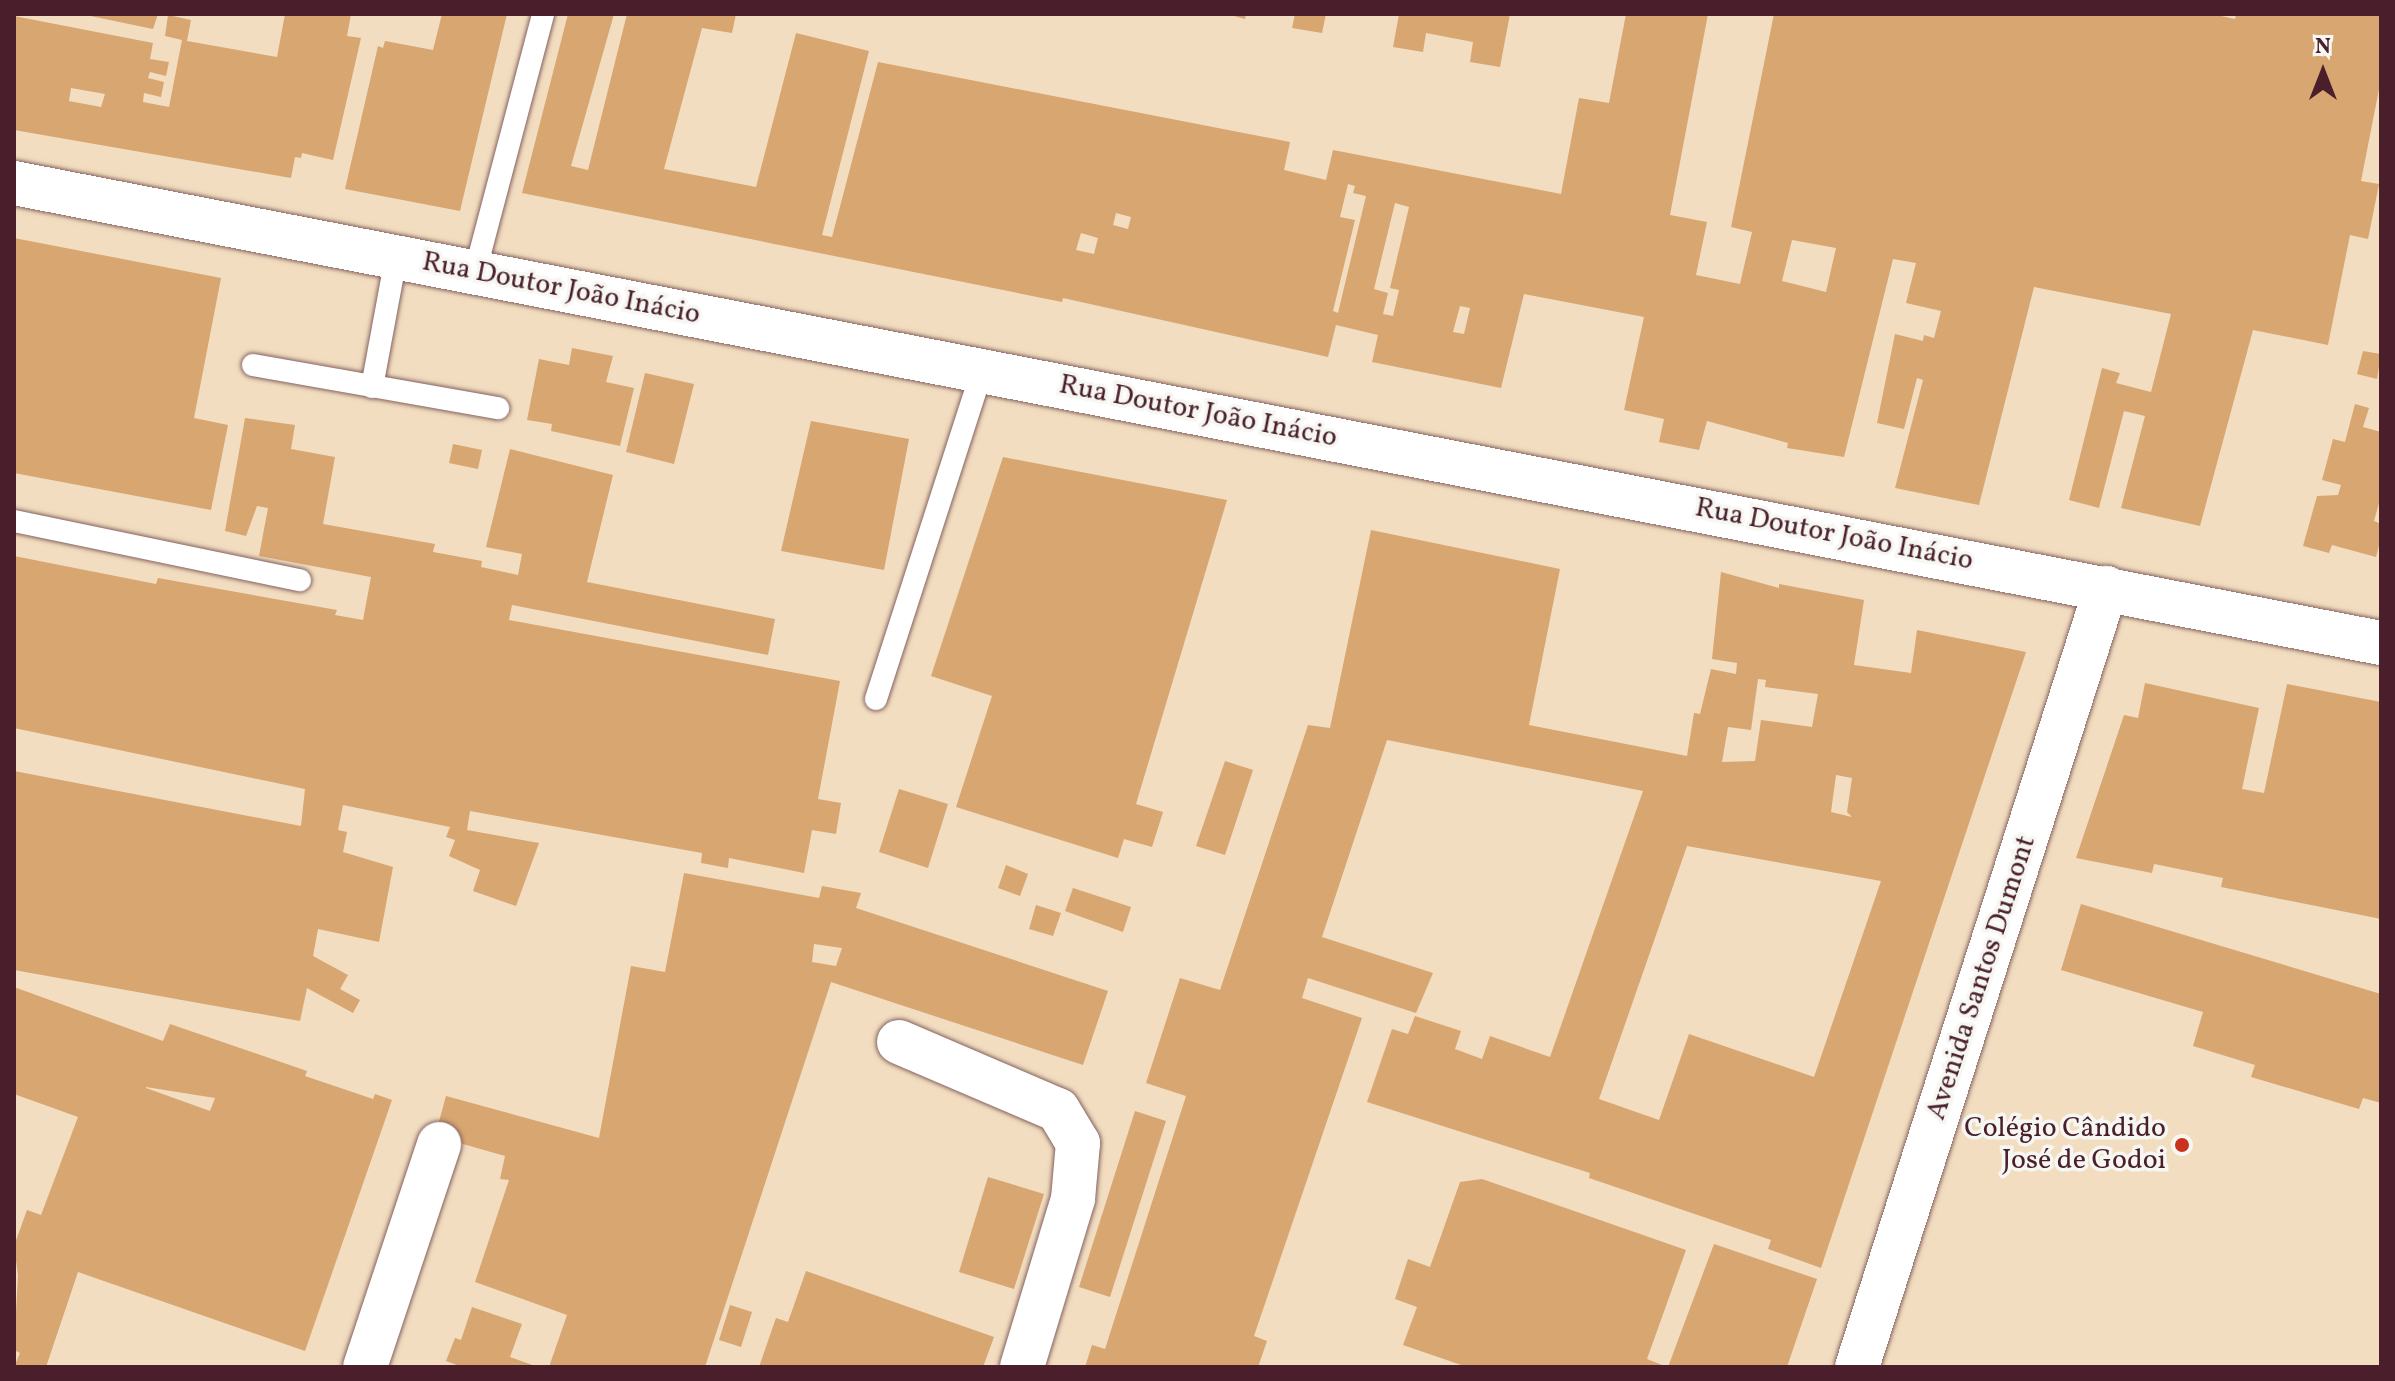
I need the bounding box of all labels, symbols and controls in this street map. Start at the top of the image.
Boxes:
north arrow [2283,32,2363,112]
text: N [2315,32,2331,63]
street label: Rua Doutor João Inácio [419,246,703,332]
street label: Rua Doutor João Inácio [1056,369,1340,455]
street label: Rua Doutor João Inácio [1692,492,1976,578]
street label: Avenida Santos Dumont [1920,832,2044,1124]
place label: Colégio Cândido José de Godoi [1964,1112,2166,1178]
marker: Colégio Cândido José de Godoi [2173,1136,2191,1154]

